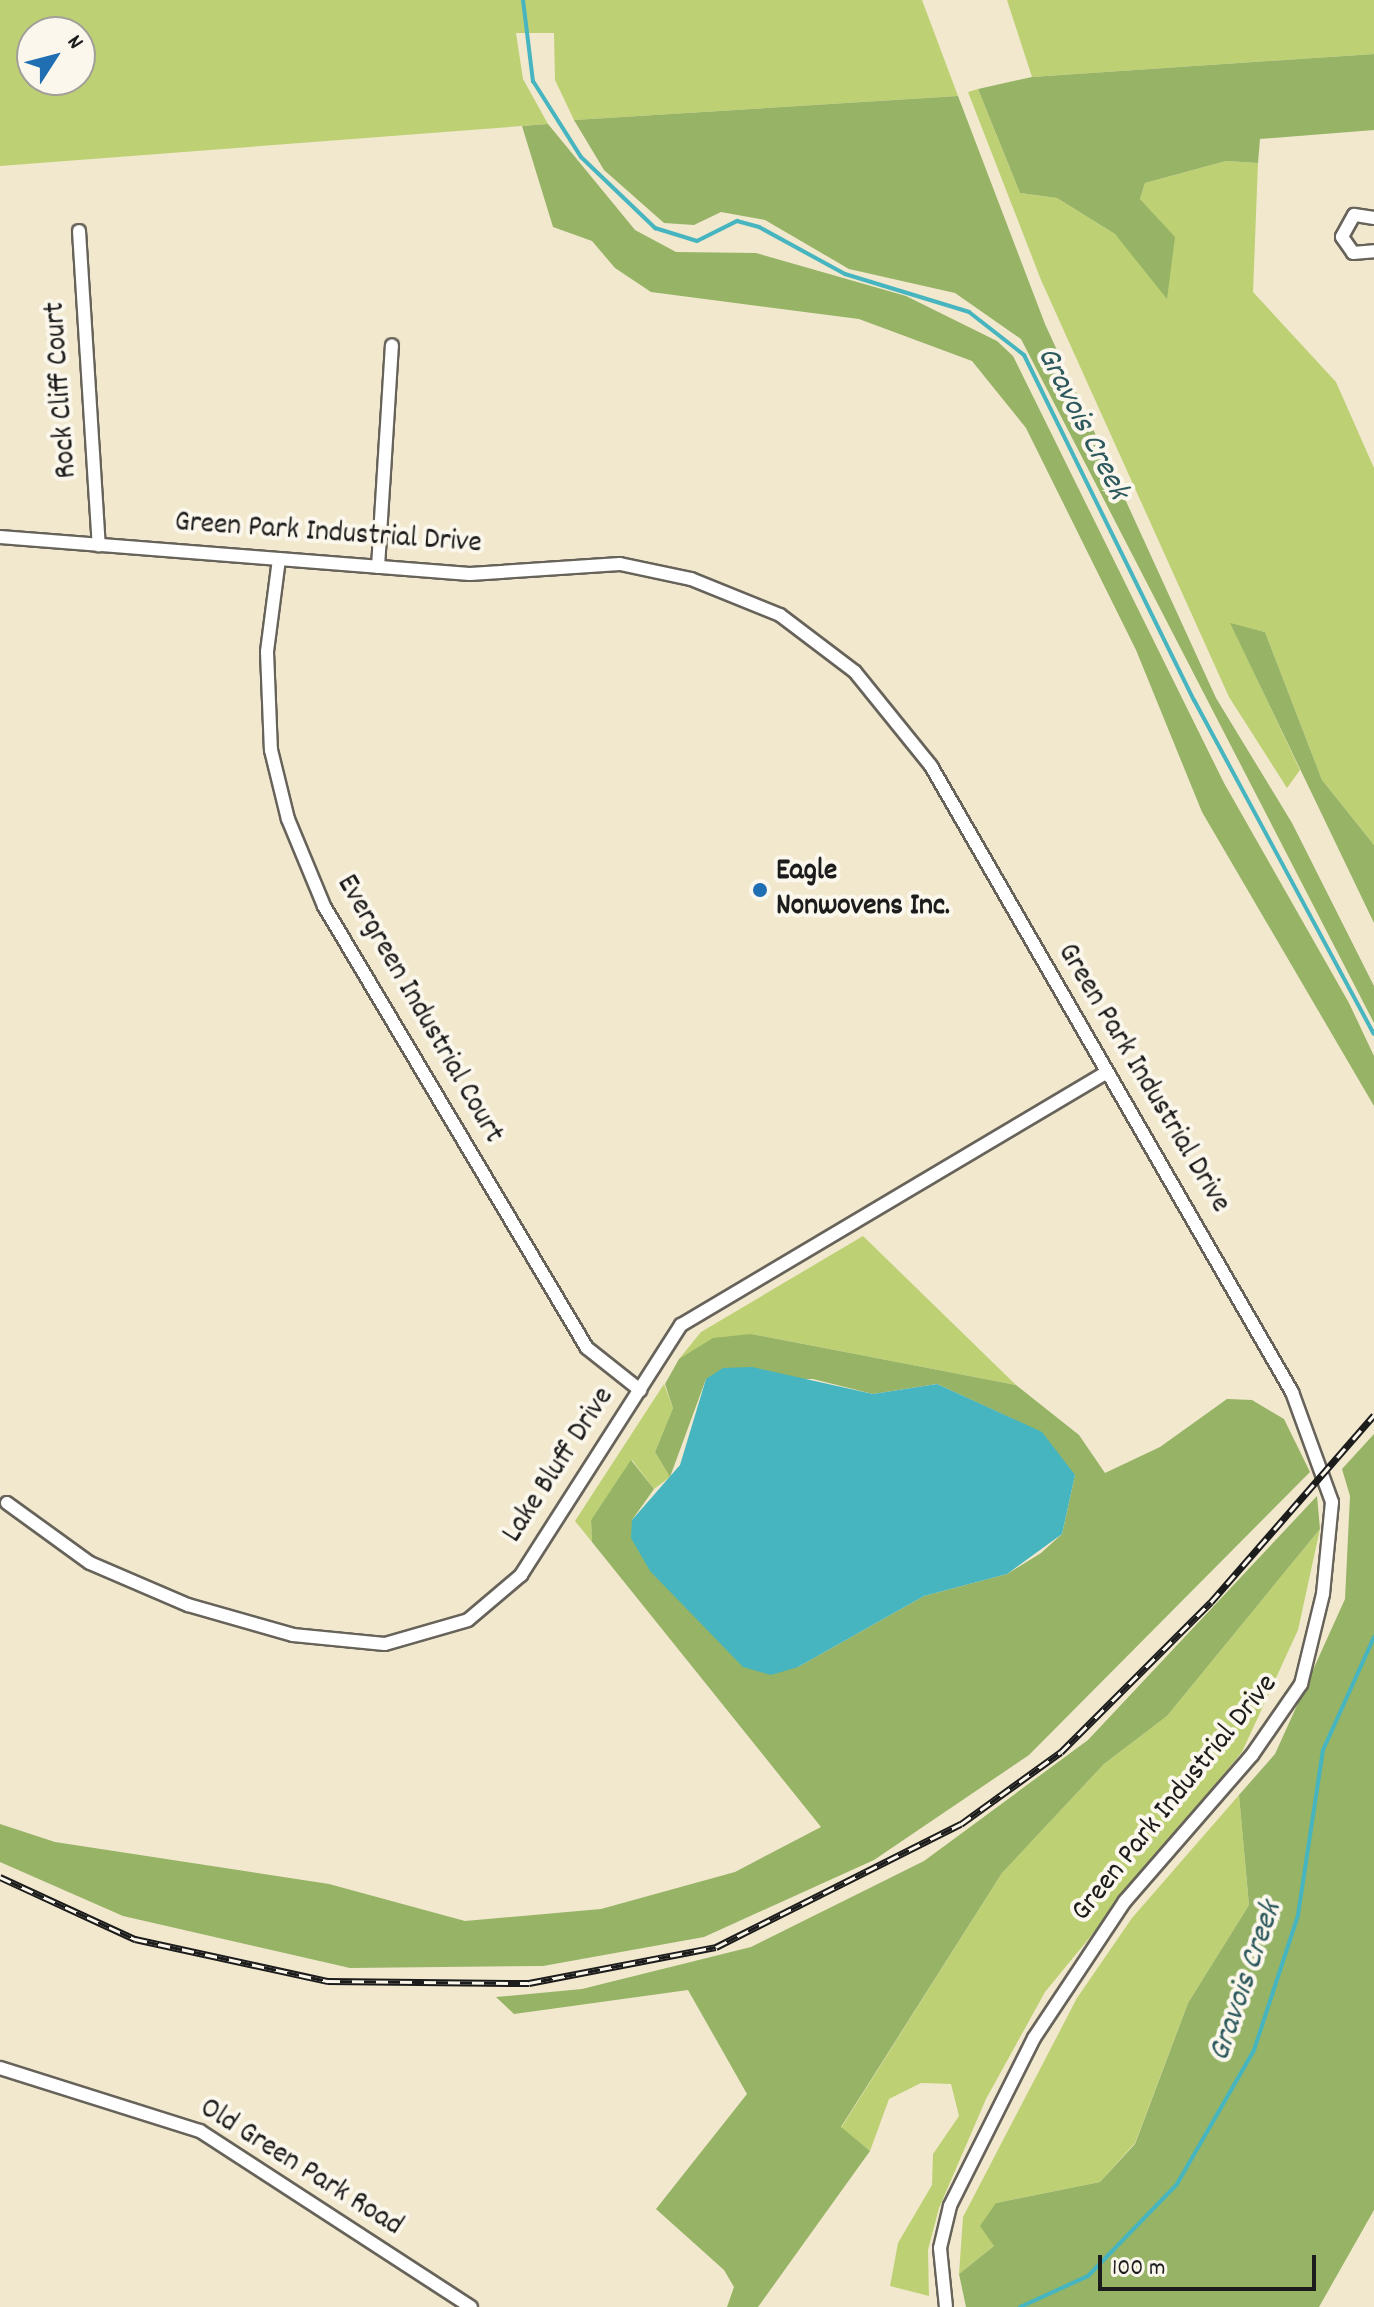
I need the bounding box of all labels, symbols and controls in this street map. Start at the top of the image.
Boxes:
north arrow [16,16,96,96]
text: N [58,29,90,56]
street label: Rock Cliff Court [39,300,87,480]
water label: Gravois Creek [1026,341,1136,507]
street label: Green Park Industrial Drive [173,506,483,564]
place label: Eagle Nonwovens Inc. [776,855,950,926]
street label: Evergreen Industrial Court [326,869,510,1151]
marker: Eagle Nonwovens Inc. [751,881,769,899]
street label: Green Park Industrial Drive [1047,938,1237,1220]
street label: Lake Bluff Drive [496,1382,624,1550]
street label: Green Park Industrial Drive [1065,1668,1287,1930]
water label: Gravois Creek [1202,1897,1292,2067]
street label: Old Green Park Road [192,2092,408,2246]
scale bar [1102,2239,1320,2289]
text: 100 m [1112,2252,1165,2286]

